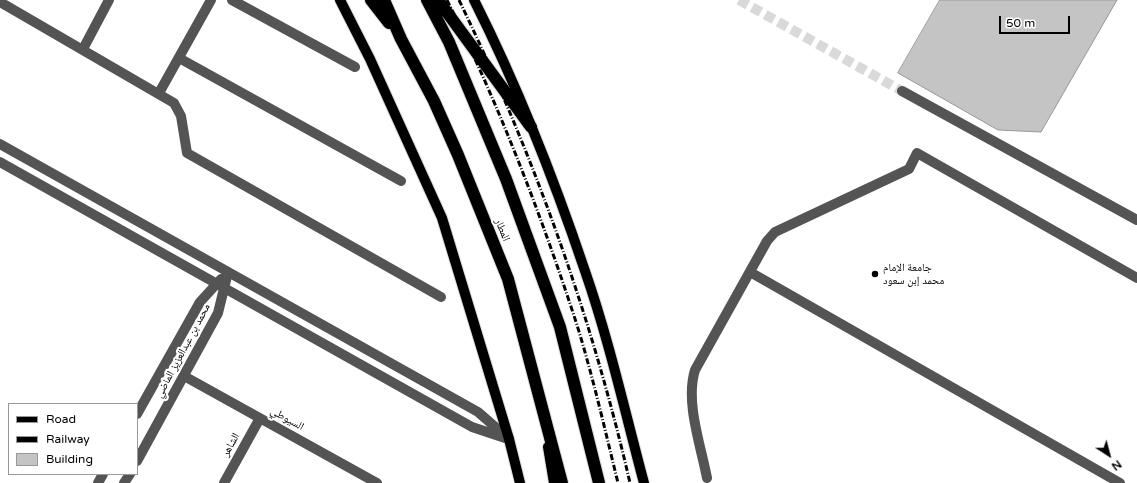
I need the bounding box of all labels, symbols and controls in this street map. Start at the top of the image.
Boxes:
scale bar [1001,8,1072,34]
text: 50 m [1006,16,1035,30]
street label: المطار [491,217,513,243]
place label: جامعة الإمام محمد إبن سعود [883,261,944,287]
marker: جامعة الإمام محمد إبن سعود [870,269,880,279]
street label: محمد بن عبدالعزيز الماضي [153,302,213,400]
legend [8,403,138,475]
street label: السيوطي [268,404,306,434]
text: Road [46,412,76,426]
street label: الشاهر [219,431,243,459]
text: Railway [46,432,90,446]
north arrow [1089,435,1129,475]
text: Building [46,452,93,466]
text: N [1109,457,1124,473]

